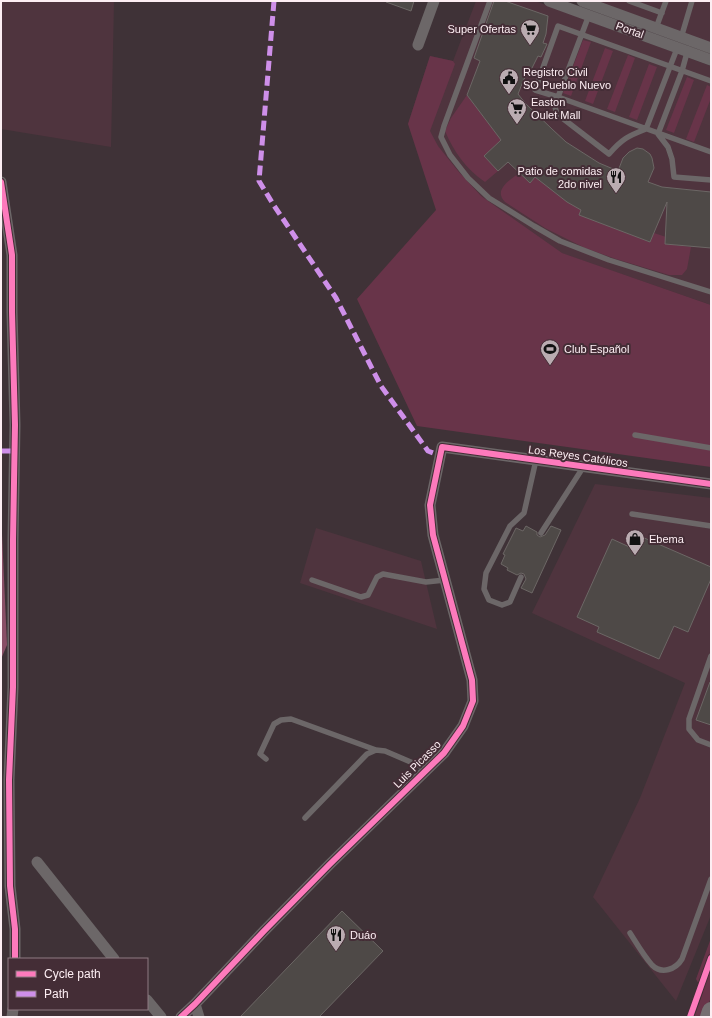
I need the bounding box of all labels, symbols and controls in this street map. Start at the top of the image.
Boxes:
supermarket icon: Super Ofertas [519,18,541,46]
street label: Portal [614,19,646,41]
place label: Super Ofertas [448,23,516,35]
place label: Registro Civil SO Pueblo Nuevo [523,66,611,91]
public building icon: Registro Civil SO Pueblo Nuevo [498,67,520,95]
place label: Easton Oulet Mall [531,96,581,121]
supermarket icon: Easton Oulet Mall [506,97,528,125]
place label: Patio de comidas 2do nivel [518,165,602,190]
restaurant icon: Patio de comidas 2do nivel [605,166,627,194]
sports icon: Club Español [539,338,561,366]
place label: Club Español [564,343,629,355]
street label: Los Reyes Católicos [528,443,629,469]
shop icon: Ebema [624,528,646,556]
place label: Ebema [649,533,685,545]
street label: Luis Picasso [391,738,443,790]
restaurant icon: Duáo [325,924,347,952]
place label: Duáo [350,929,376,941]
legend [8,958,148,1010]
text: Cycle path [44,967,101,981]
text: Path [44,987,69,1001]

